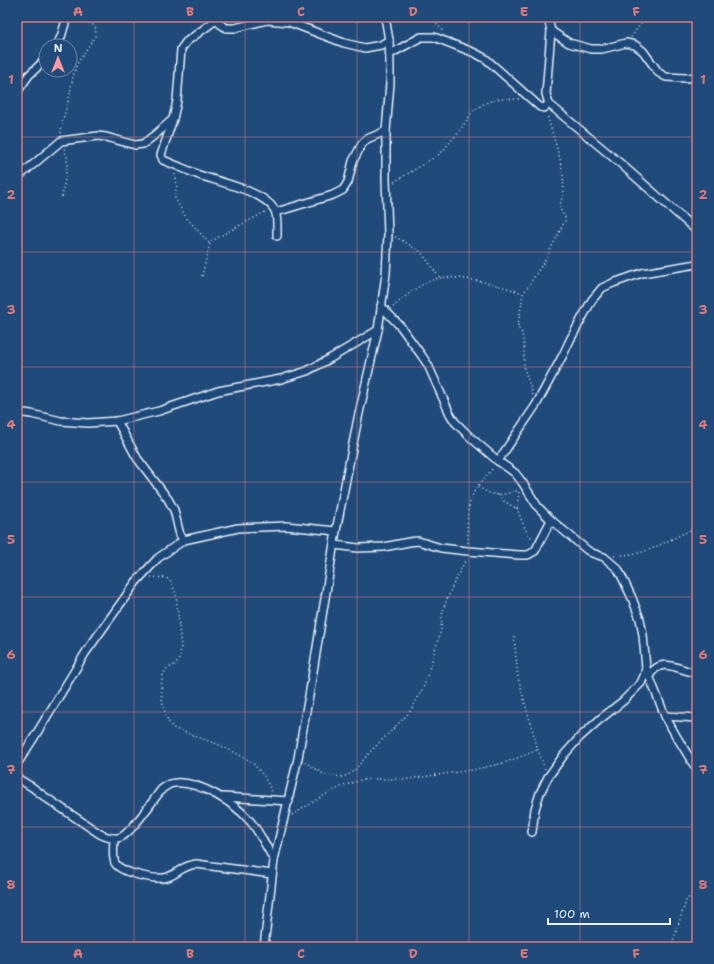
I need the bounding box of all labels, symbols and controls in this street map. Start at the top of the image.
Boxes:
text: A [73,3,83,20]
text: B [186,3,194,20]
text: C [297,3,305,20]
text: D [408,3,418,20]
text: E [520,3,529,20]
text: F [632,3,640,20]
north arrow [38,38,78,78]
text: N [54,41,63,56]
text: 1 [8,71,14,88]
text: 1 [700,71,706,88]
text: 2 [6,186,16,203]
text: 2 [698,186,708,203]
text: 3 [6,301,16,318]
text: 3 [698,301,708,318]
text: 4 [6,416,16,433]
text: 4 [698,416,708,433]
text: 5 [7,531,15,548]
text: 5 [699,531,707,548]
text: 6 [6,646,16,663]
text: 6 [698,646,708,663]
text: 7 [6,761,16,778]
text: 7 [698,761,708,778]
text: 8 [6,876,16,893]
text: 8 [698,876,708,893]
scale bar [548,900,670,926]
text: 100 m [554,906,590,922]
text: A [73,945,83,962]
text: B [186,945,194,962]
text: C [297,945,305,962]
text: D [408,945,418,962]
text: E [520,945,529,962]
text: F [632,945,640,962]

